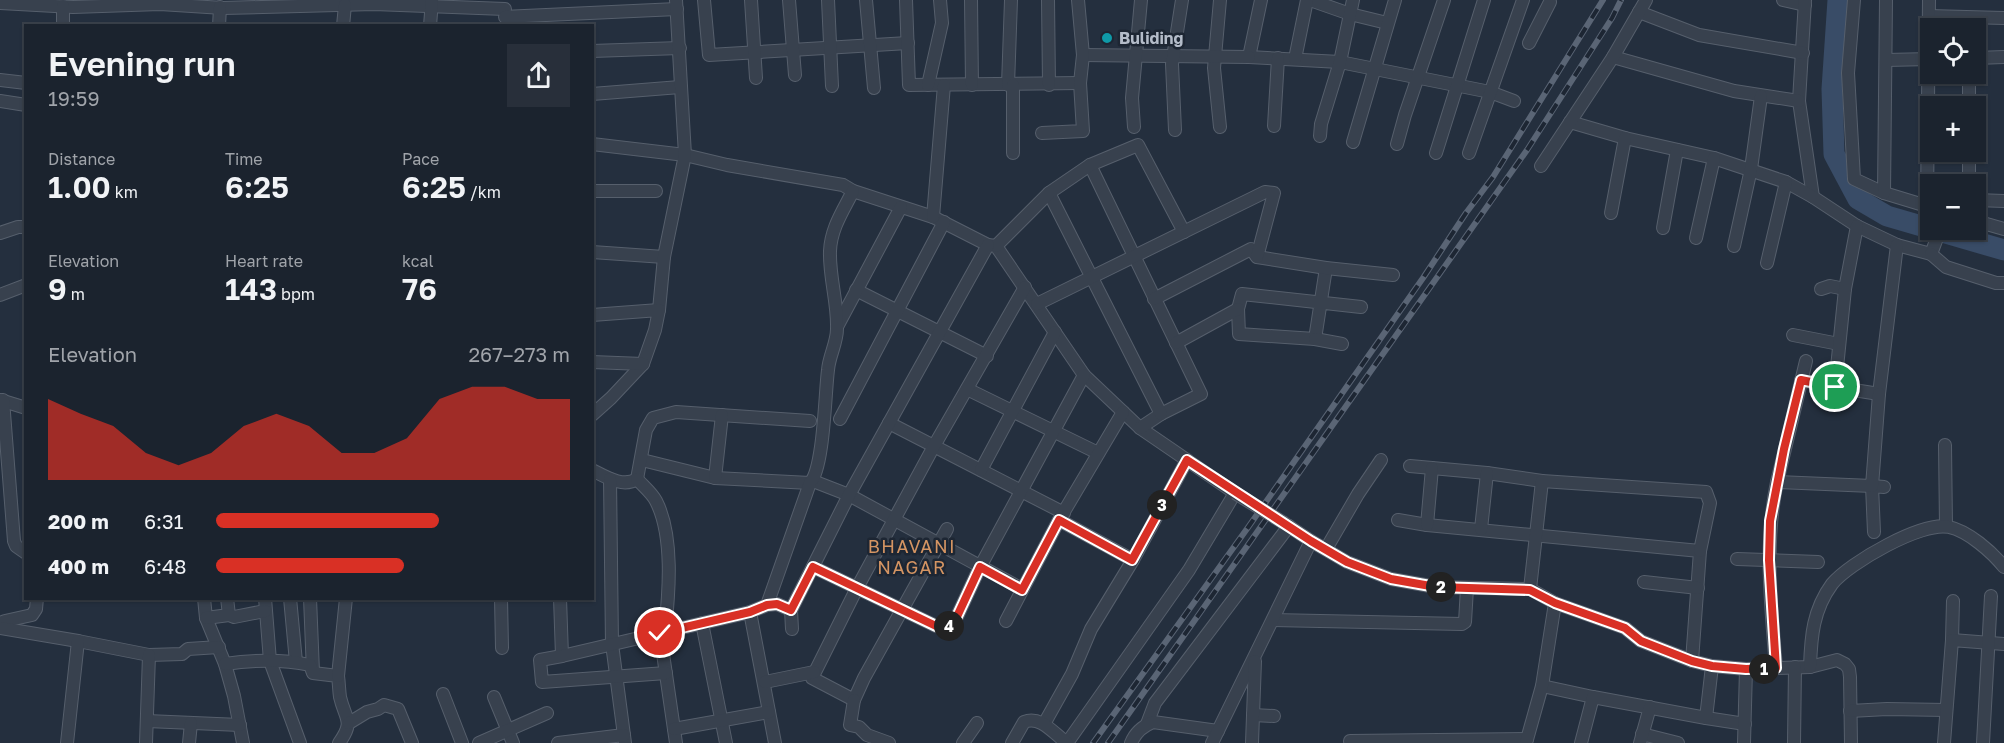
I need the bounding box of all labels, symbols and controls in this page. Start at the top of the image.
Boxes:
map controls [1920,18,1986,240]
button: locate [1920,18,1986,84]
place label: Buliding [1119,28,1183,48]
marker: Buliding [1100,31,1114,45]
text: Evening run [48,44,236,83]
button: share [507,44,570,107]
text: 19:59 [48,86,100,110]
button: + [1920,96,1986,162]
text: Distance [48,149,115,169]
text: Time [225,149,263,169]
text: Pace [402,149,439,169]
text: 1.00 [48,169,111,205]
text: 6:25 [225,169,289,205]
text: 6:25 [402,169,466,205]
button: − [1920,174,1986,240]
text: km [111,182,138,202]
text: /km [466,182,501,202]
text: Elevation [48,251,119,271]
text: Heart rate [225,251,303,271]
text: kcal [402,251,434,271]
text: 9 [48,271,67,307]
text: 143 [225,271,277,307]
text: 76 [402,271,437,307]
text: m [67,284,85,304]
text: bpm [277,284,315,304]
text: Elevation [48,342,137,366]
text: 267–273 m [469,342,570,366]
pin [1809,361,1860,412]
icon: arrive [1818,370,1851,403]
pin: 3 [1147,490,1177,520]
text: 3 [1157,495,1167,515]
text: 200 m [48,509,109,533]
text: 6:31 [144,509,184,533]
district label: BHAVANI NAGAR [868,535,956,578]
text: 400 m [48,554,109,578]
text: 6:48 [144,554,187,578]
pin: 2 [1426,572,1456,602]
text: 2 [1436,577,1446,597]
pin [634,607,685,658]
pin: 4 [934,611,964,641]
icon: check [643,616,676,649]
text: 4 [944,616,954,636]
pin: 1 [1749,654,1779,684]
text: 1 [1760,659,1768,679]

